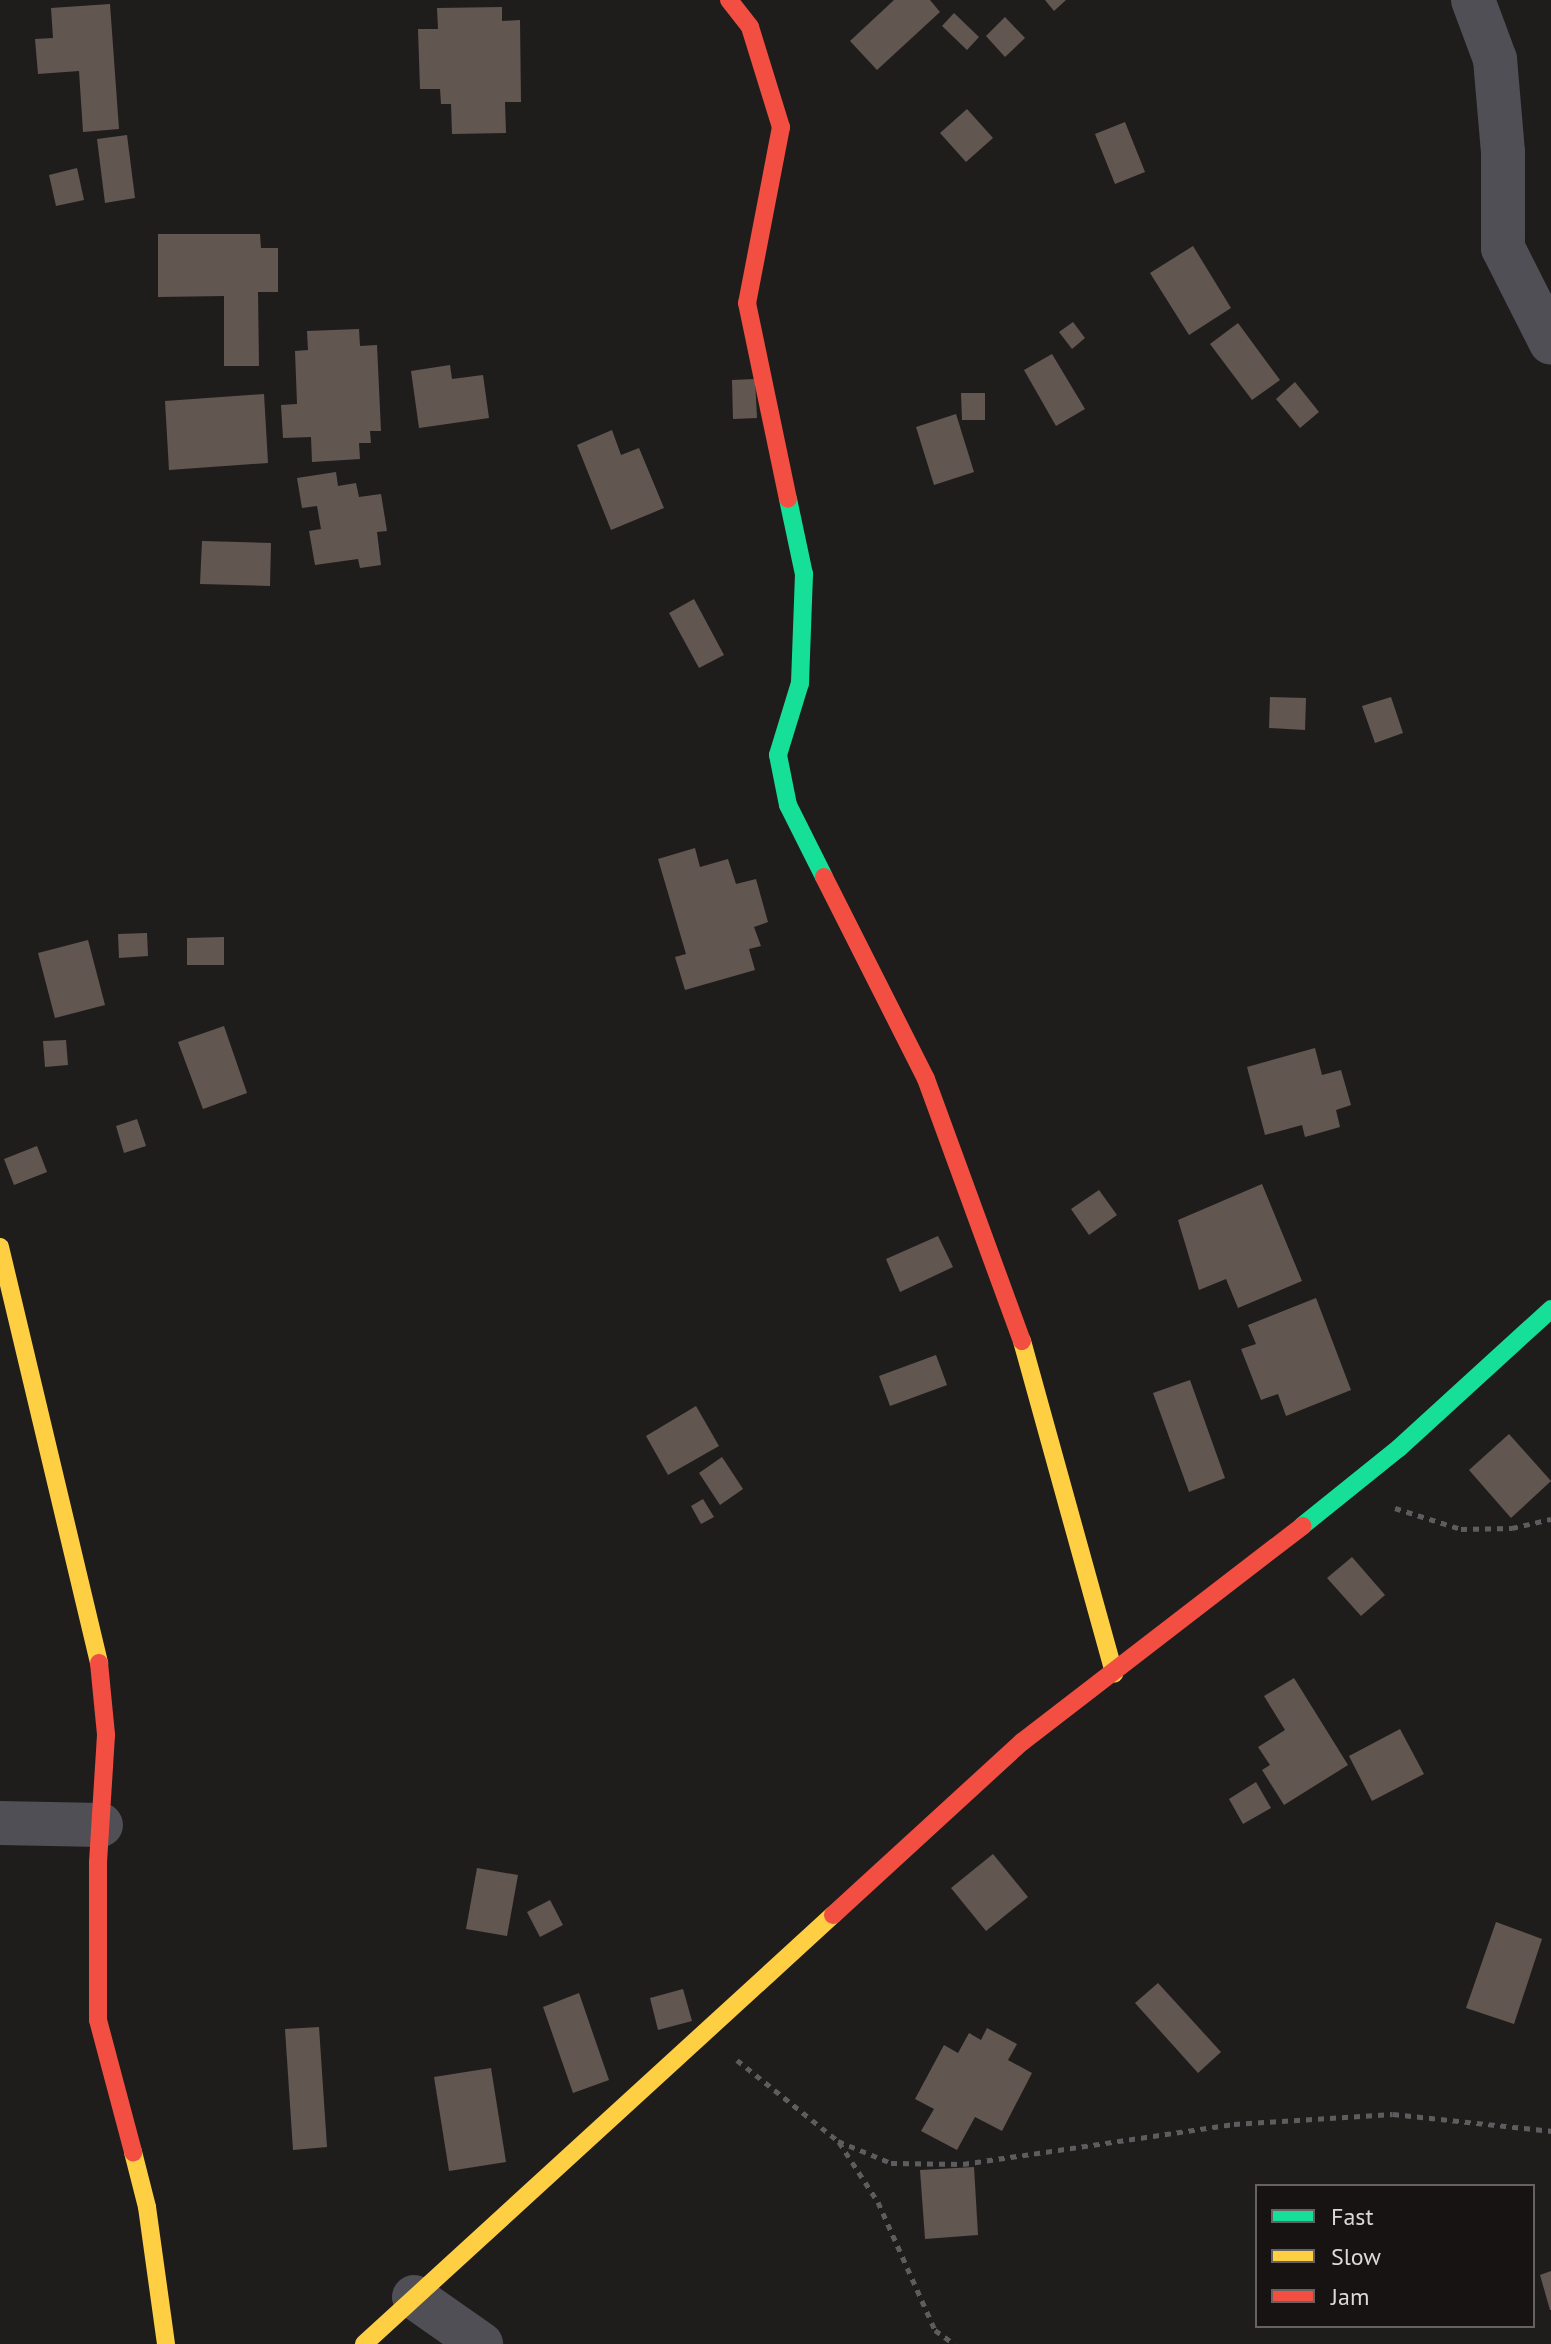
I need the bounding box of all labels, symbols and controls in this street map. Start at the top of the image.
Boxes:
legend [1255,2184,1535,2328]
text: Fast [1331,2201,1374,2232]
text: Slow [1331,2241,1381,2272]
text: Jam [1331,2281,1369,2312]

